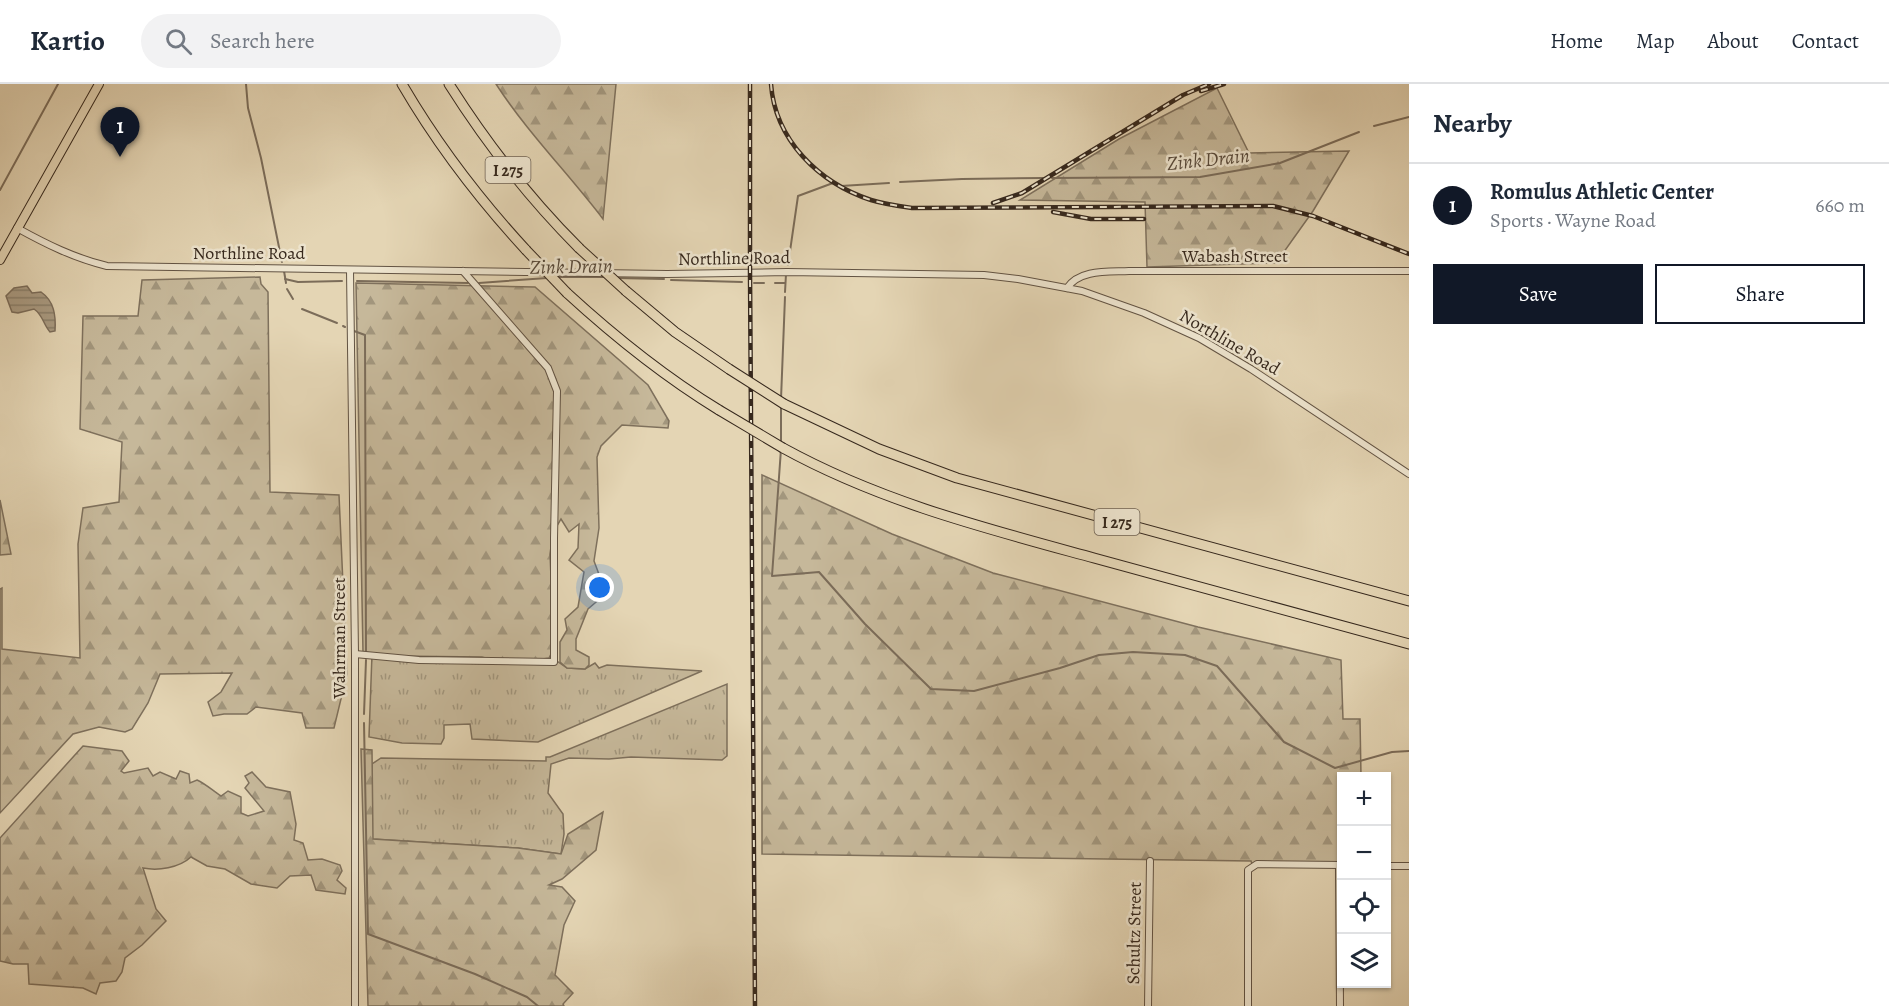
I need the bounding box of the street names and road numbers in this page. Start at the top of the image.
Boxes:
road number: I 275 [486,157,530,183]
street label: Northline Road [193,241,306,265]
street label: Wabash Street [1181,244,1288,268]
street label: Northline Road [678,245,791,271]
street label: Northline Road [1175,303,1285,381]
road number: I 275 [1094,509,1140,535]
street label: Wahrman Street [327,577,351,700]
street label: Schultz Street [1121,881,1147,985]

